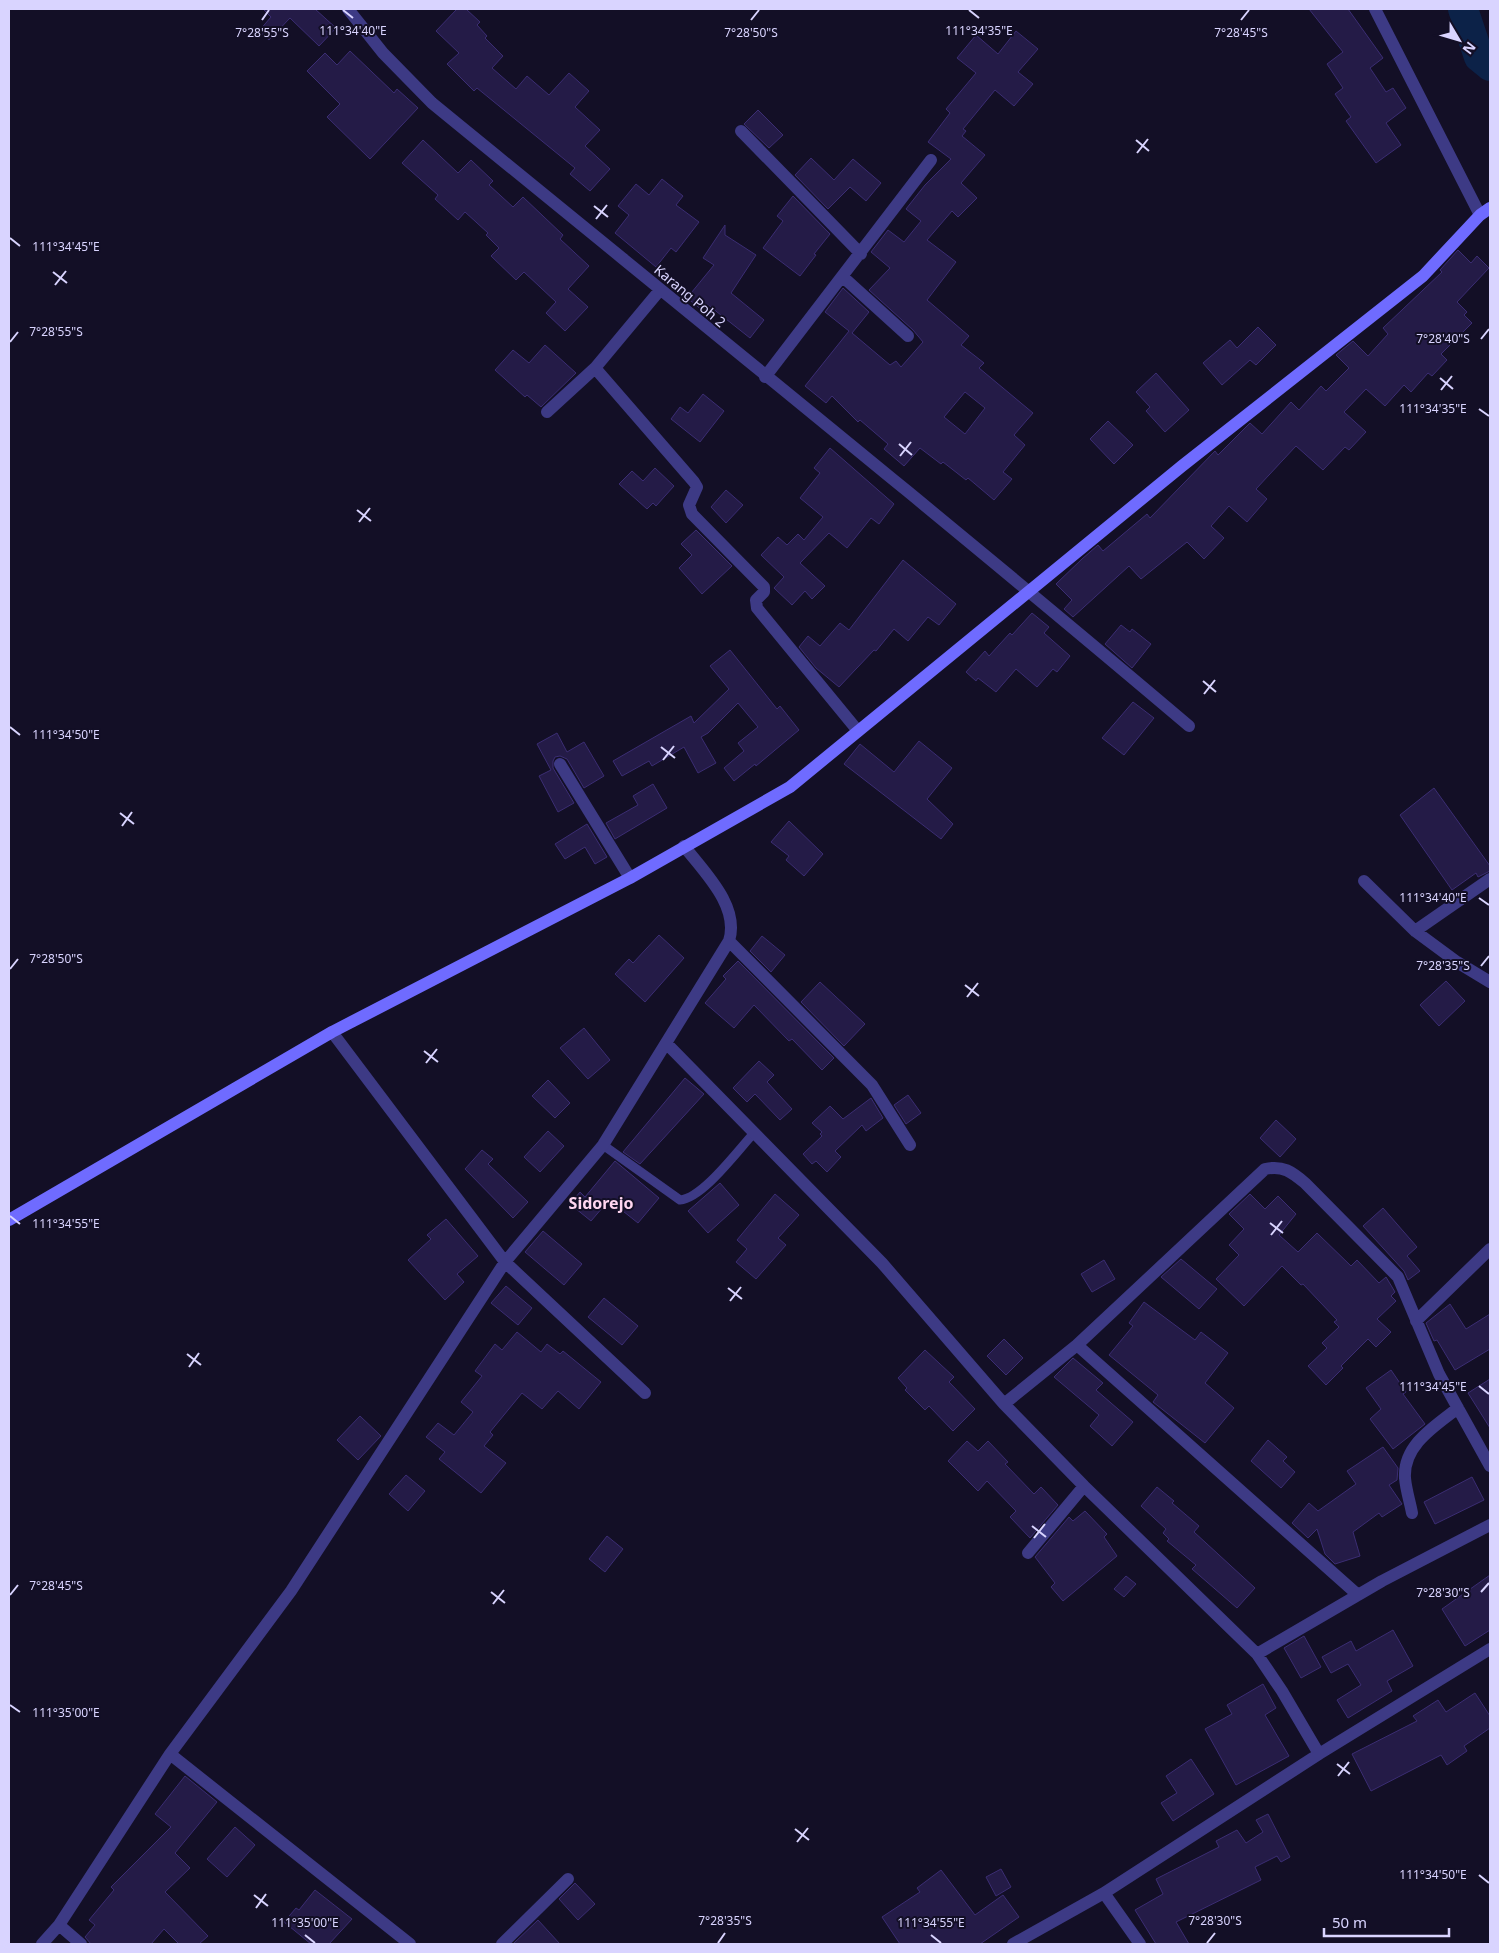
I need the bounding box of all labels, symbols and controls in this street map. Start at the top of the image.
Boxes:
north arrow [1434,15,1484,65]
text: 111°34'40"E [319,22,387,39]
text: 111°34'35"E [945,22,1013,39]
text: 7°28'55"S [235,24,289,41]
text: 7°28'50"S [724,24,778,41]
text: 7°28'45"S [1214,24,1268,41]
text: N [1459,38,1481,59]
text: 111°34'45"E [32,238,100,255]
street label: Karang Poh 2 [650,260,730,331]
text: 7°28'55"S [29,323,83,340]
text: 7°28'40"S [1416,330,1470,347]
text: 111°34'35"E [1399,400,1467,417]
text: 111°34'50"E [32,726,100,743]
text: 111°34'40"E [1399,889,1467,906]
text: 7°28'50"S [29,950,83,967]
text: 7°28'35"S [1416,957,1470,974]
district label: Sidorejo [569,1192,633,1214]
text: 111°34'55"E [32,1215,100,1232]
text: 111°34'45"E [1399,1378,1467,1395]
text: 7°28'45"S [29,1577,83,1594]
text: 7°28'30"S [1416,1584,1470,1601]
text: 111°35'00"E [32,1704,100,1721]
text: 111°34'50"E [1399,1866,1467,1883]
scale bar [1324,1906,1449,1938]
text: 7°28'35"S [698,1912,752,1929]
text: 7°28'30"S [1188,1912,1242,1929]
text: 50 m [1332,1912,1367,1932]
text: 111°35'00"E [271,1914,339,1931]
text: 111°34'55"E [897,1914,965,1931]

